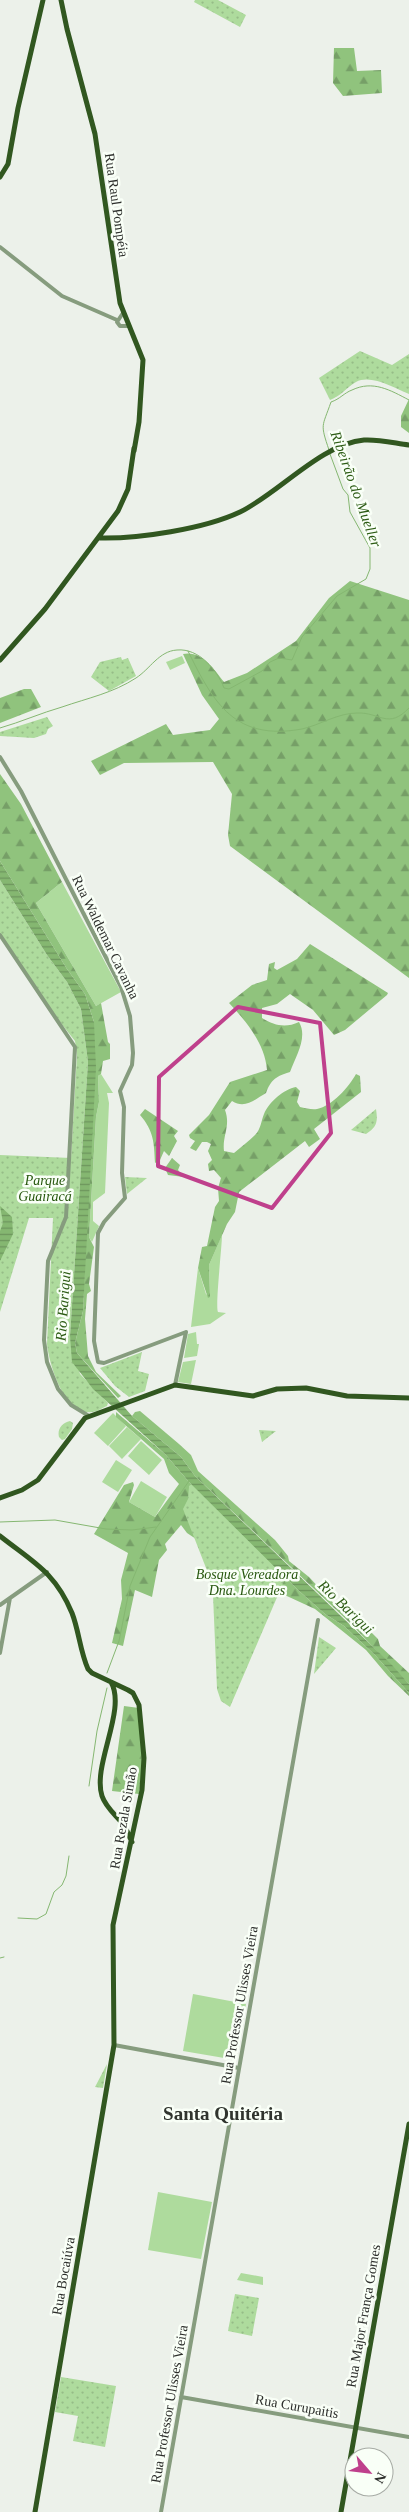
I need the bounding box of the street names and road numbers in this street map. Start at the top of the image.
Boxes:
street label: Rua Raul Pompéia [102,152,131,259]
street label: Rua Waldemar Cavanha [69,873,142,1002]
street label: Rua Rezala Simão [107,1766,140,1870]
street label: Rua Professor Ulisses Vieira [218,1924,261,2085]
street label: Rua Bocaiúva [49,2235,78,2316]
street label: Rua Major França Gomes [344,2243,383,2389]
street label: Rua Professor Ulisses Vieira [148,2323,191,2484]
street label: Rua Curupaitis [254,2392,340,2421]

